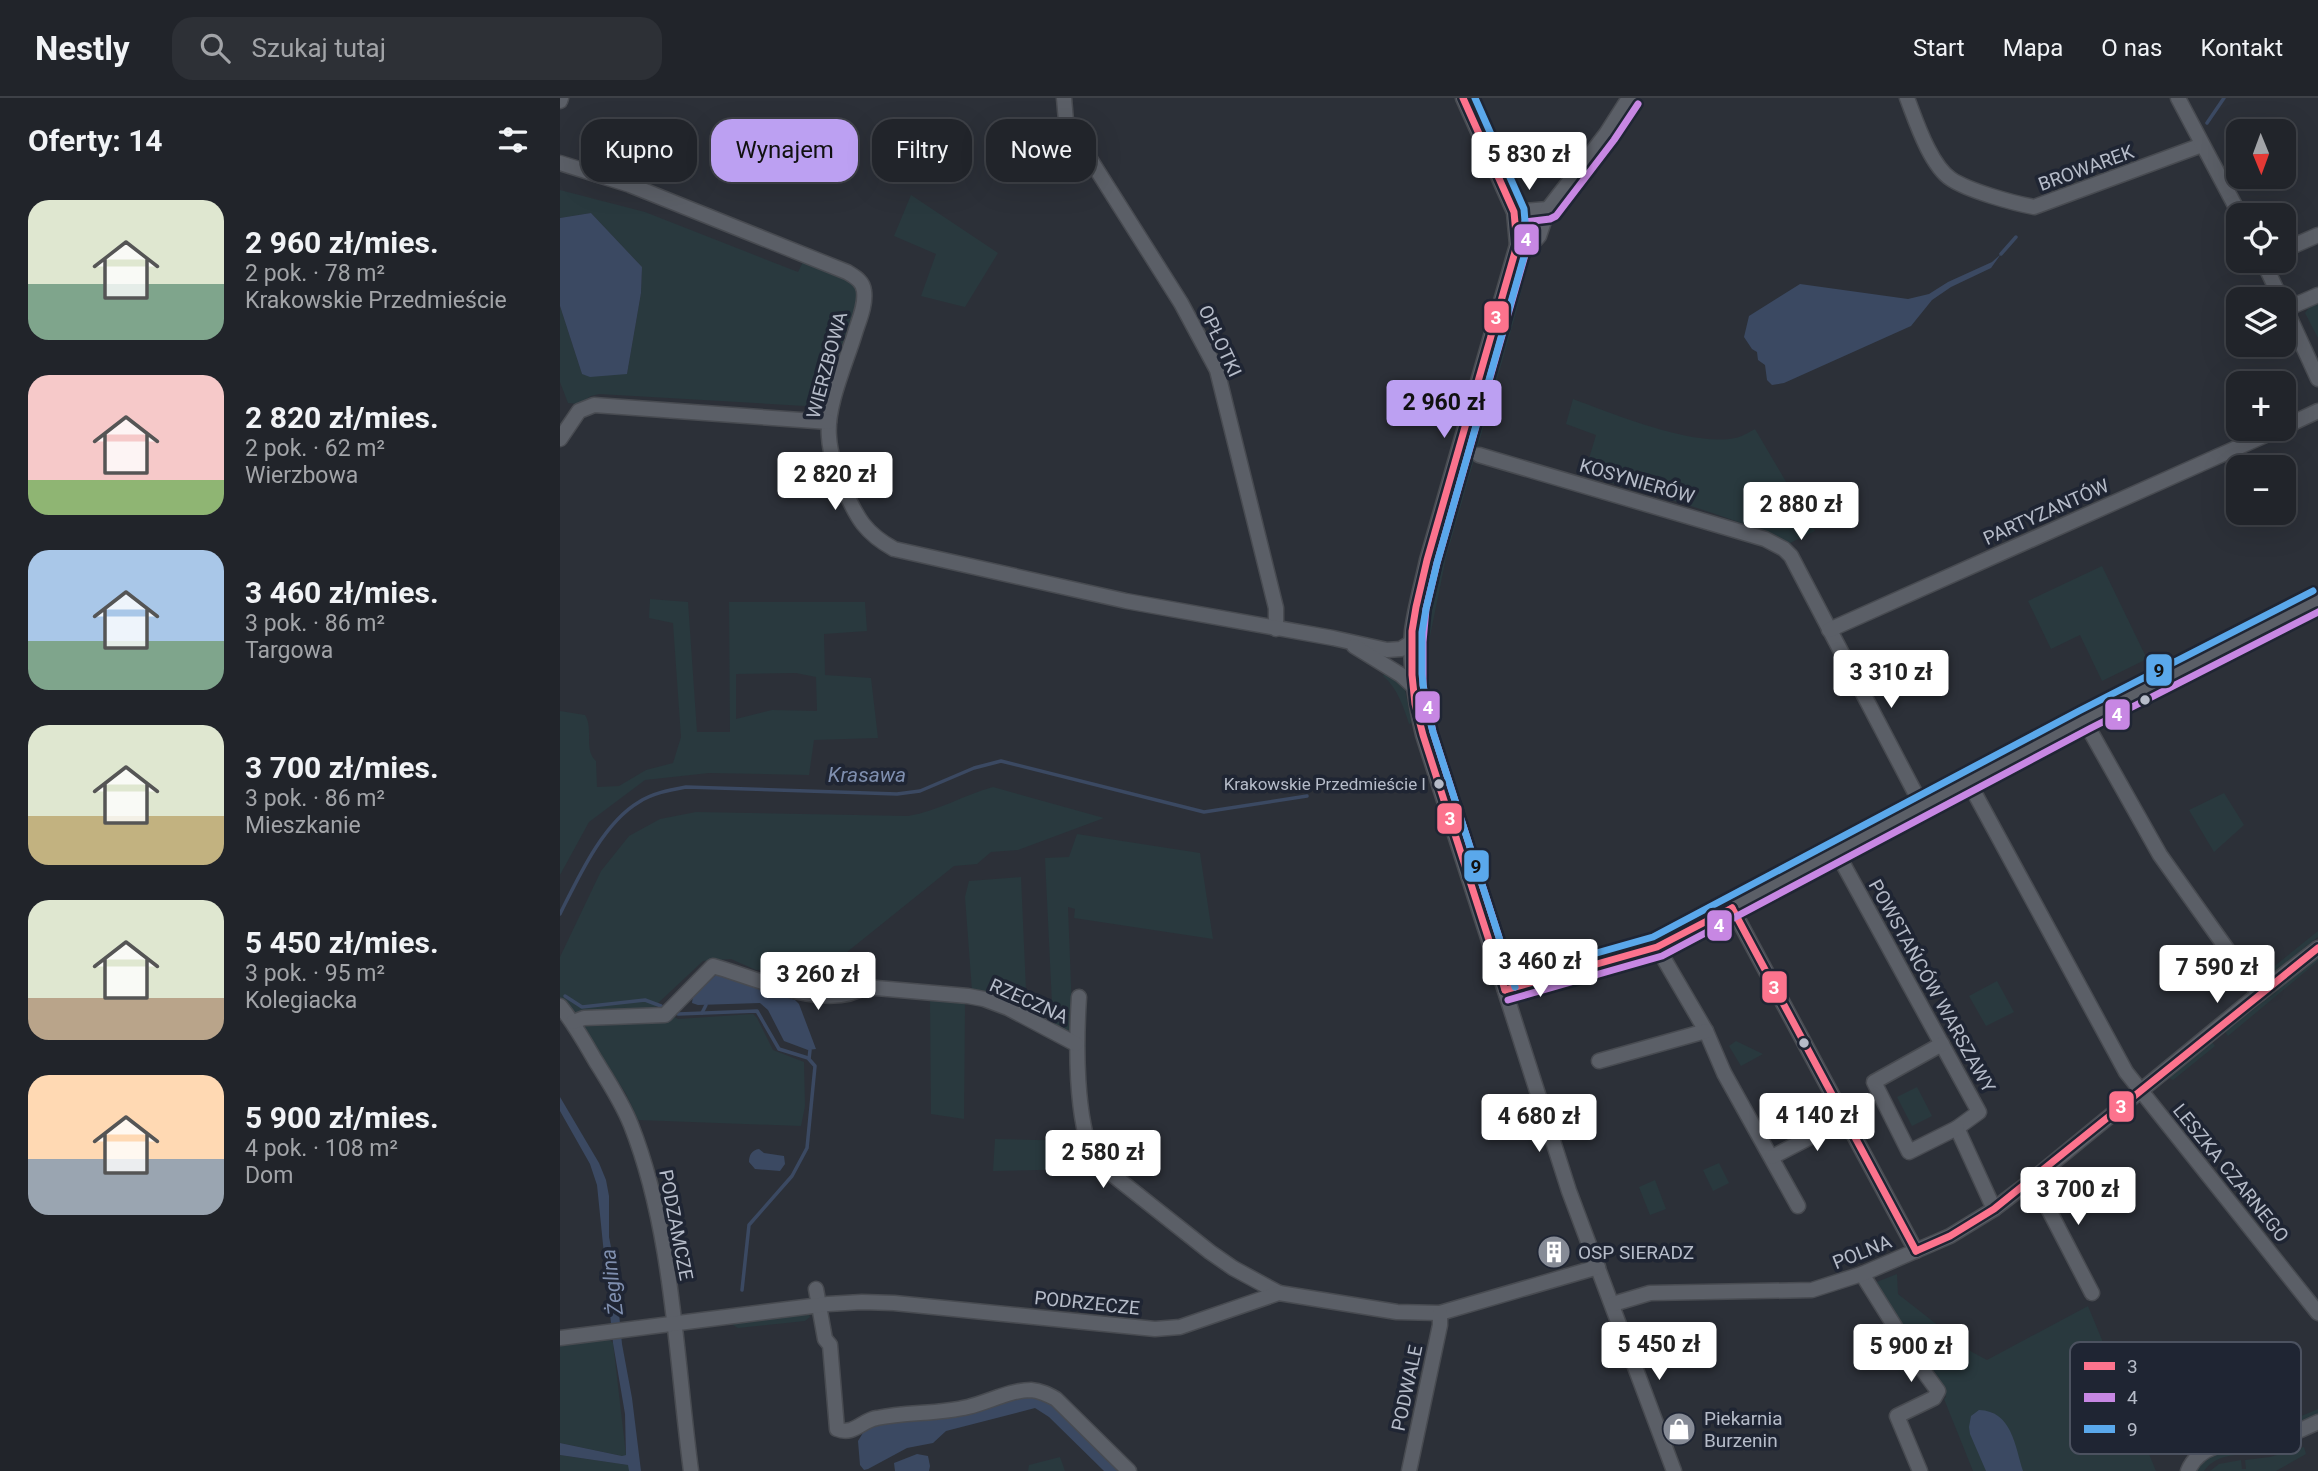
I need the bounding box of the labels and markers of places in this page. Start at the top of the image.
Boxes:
pin: 5 830 zł [1457,132,1601,192]
pin: 2 960 zł [1372,380,1516,440]
pin: 2 820 zł [763,452,907,512]
pin: 2 880 zł [1729,482,1873,542]
pin: 3 310 zł [1819,650,1963,710]
unlabelled marker [2138,693,2152,707]
place label: Krakowskie Przedmieście I [1224,774,1426,794]
marker: Krakowskie Przedmieście I [1432,777,1446,791]
pin: 3 460 zł [1468,940,1612,999]
pin: 7 590 zł [2145,946,2289,1005]
pin: 3 260 zł [746,953,890,1012]
unlabelled marker [1797,1036,1811,1050]
pin: 4 680 zł [1467,1094,1611,1154]
pin: 4 140 zł [1745,1094,1889,1153]
pin: 2 580 zł [1031,1130,1175,1190]
pin: 3 700 zł [2006,1168,2150,1227]
building icon: OSP SIERADZ [1535,1233,1573,1271]
place label: OSP SIERADZ [1578,1241,1694,1264]
pin: 5 450 zł [1587,1322,1731,1382]
pin: 5 900 zł [1839,1324,1983,1384]
place label: Piekarnia Burzenin [1704,1407,1783,1452]
shop icon: Piekarnia Burzenin [1660,1410,1698,1448]

